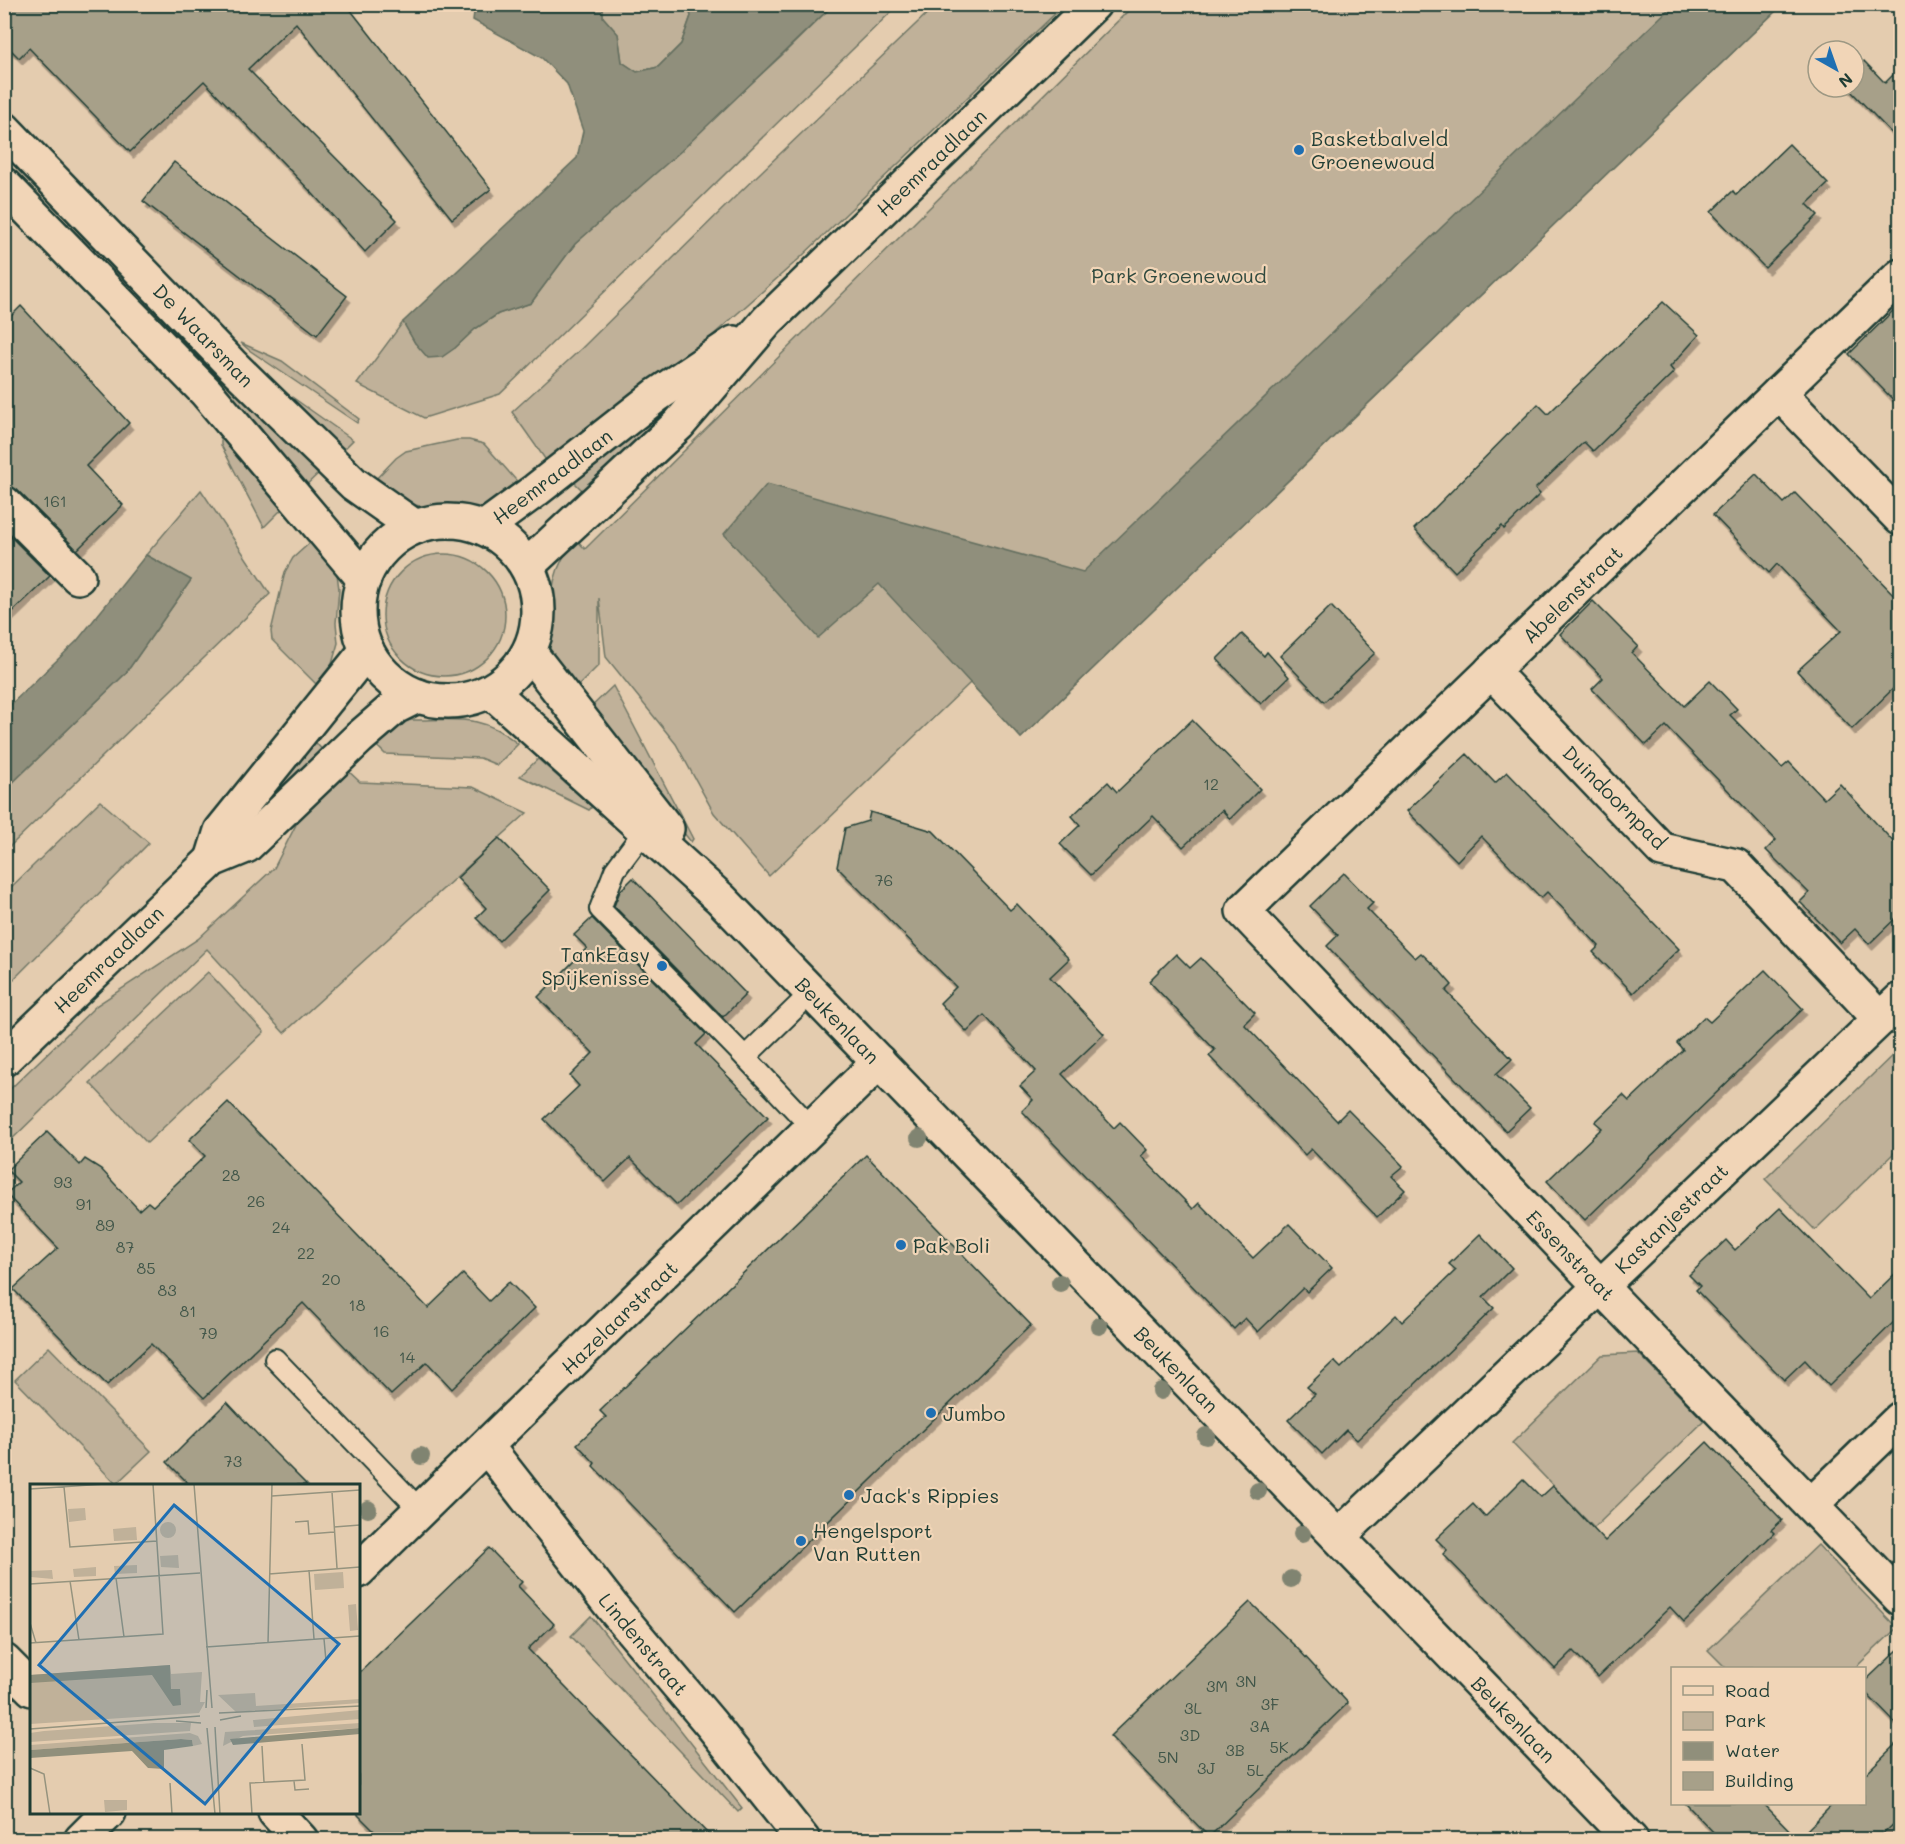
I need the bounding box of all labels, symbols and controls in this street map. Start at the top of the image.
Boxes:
north arrow [1806,39,1866,99]
text: N [1835,69,1857,93]
street label: Heemraadlaan [870,103,992,221]
place label: Basketbalveld Groenewoud [1311,125,1448,174]
marker: Basketbalveld Groenewoud [1292,143,1306,157]
park label: Park Groenewoud [1091,262,1267,288]
street label: De Waarsman [148,278,260,392]
street label: Heemraadlaan [487,422,617,530]
house number: 161 [43,490,67,511]
street label: Abelenstraat [1516,540,1628,648]
street label: Duindoornpad [1557,739,1673,855]
house number: 12 [1203,773,1219,794]
house number: 76 [875,869,893,890]
street label: Heemraadlaan [47,900,169,1018]
place label: TankEasy Spijkenisse [542,941,650,990]
marker: TankEasy Spijkenisse [655,959,669,973]
street label: Beukenlaan [790,971,886,1069]
street label: Kastanjestraat [1609,1157,1733,1279]
house number: 28 [222,1164,241,1185]
house number: 93 [54,1171,72,1192]
house number: 26 [247,1190,265,1211]
house number: 91 [76,1193,92,1214]
street label: Essenstraat [1521,1204,1621,1306]
house number: 89 [95,1214,115,1235]
house number: 24 [272,1216,291,1237]
place label: Pak Boli [913,1232,990,1258]
house number: 87 [116,1236,134,1257]
marker: Pak Boli [894,1238,908,1252]
house number: 22 [297,1242,315,1263]
street label: Hazelaarstraat [555,1255,683,1379]
house number: 85 [136,1257,156,1278]
house number: 20 [322,1268,341,1289]
house number: 83 [157,1279,177,1300]
house number: 18 [349,1294,366,1315]
house number: 81 [180,1300,196,1321]
house number: 16 [373,1320,389,1341]
street label: Beukenlaan [1129,1320,1225,1418]
house number: 79 [199,1322,217,1343]
house number: 14 [399,1346,416,1367]
place label: Jumbo [943,1400,1006,1426]
marker: Jumbo [924,1406,938,1420]
house number: 73 [224,1450,242,1471]
place label: Jack's Rippies [861,1482,999,1508]
inset map [30,1484,360,1814]
marker: Jack's Rippies [842,1488,856,1502]
place label: Hengelsport Van Rutten [813,1517,932,1566]
marker: Hengelsport Van Rutten [794,1534,808,1548]
street label: Lindenstraat [594,1587,694,1701]
legend [1671,1667,1866,1805]
house number: 3N [1235,1670,1257,1691]
street label: Beukenlaan [1466,1670,1562,1768]
house number: 3M [1206,1675,1228,1696]
text: Road [1725,1678,1770,1702]
house number: 3F [1261,1693,1279,1714]
house number: 3L [1184,1697,1202,1718]
text: Park [1725,1708,1766,1732]
house number: 3A [1250,1715,1270,1736]
house number: 3D [1180,1724,1200,1745]
house number: 5K [1269,1736,1289,1757]
text: Water [1725,1738,1780,1762]
house number: 3B [1225,1739,1245,1760]
house number: 5N [1157,1746,1179,1767]
house number: 3J [1197,1757,1215,1778]
house number: 5L [1246,1759,1264,1780]
text: Building [1725,1768,1793,1792]

